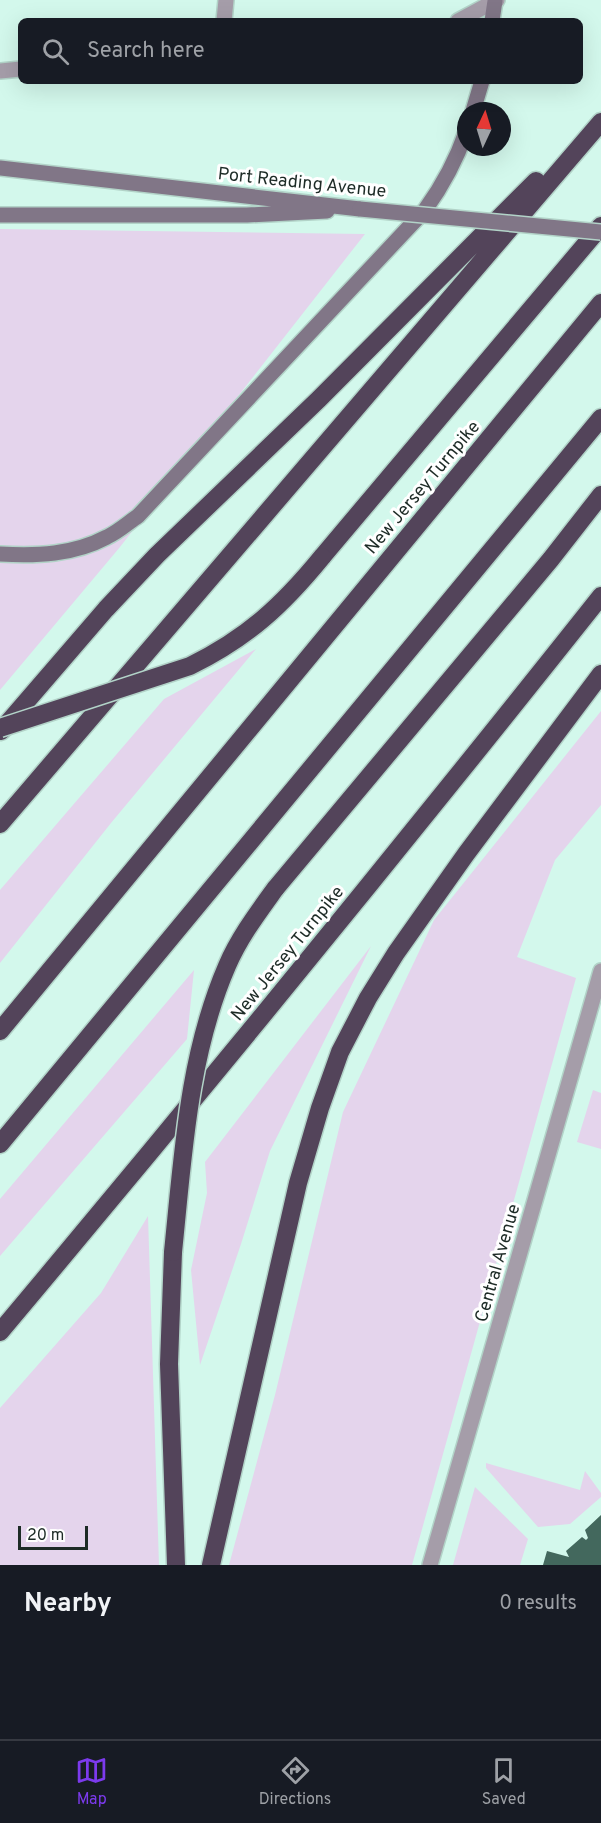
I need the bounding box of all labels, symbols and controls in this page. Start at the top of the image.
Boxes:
search box [18,18,583,84]
icon: search [39,35,72,68]
text: Search here [87,38,205,65]
north arrow [457,102,511,156]
street label: Port Reading Avenue [216,163,387,204]
street label: New Jersey Turnpike [361,416,486,559]
street label: New Jersey Turnpike [227,882,350,1026]
street label: Central Avenue [471,1202,526,1325]
scale bar [18,1523,88,1550]
text: 20 m [27,1526,64,1546]
text: Nearby [24,1588,112,1621]
text: 0 results [499,1591,577,1617]
tab: Map [75,1754,108,1810]
tab: Directions [259,1754,331,1810]
tab: Saved [482,1754,526,1810]

